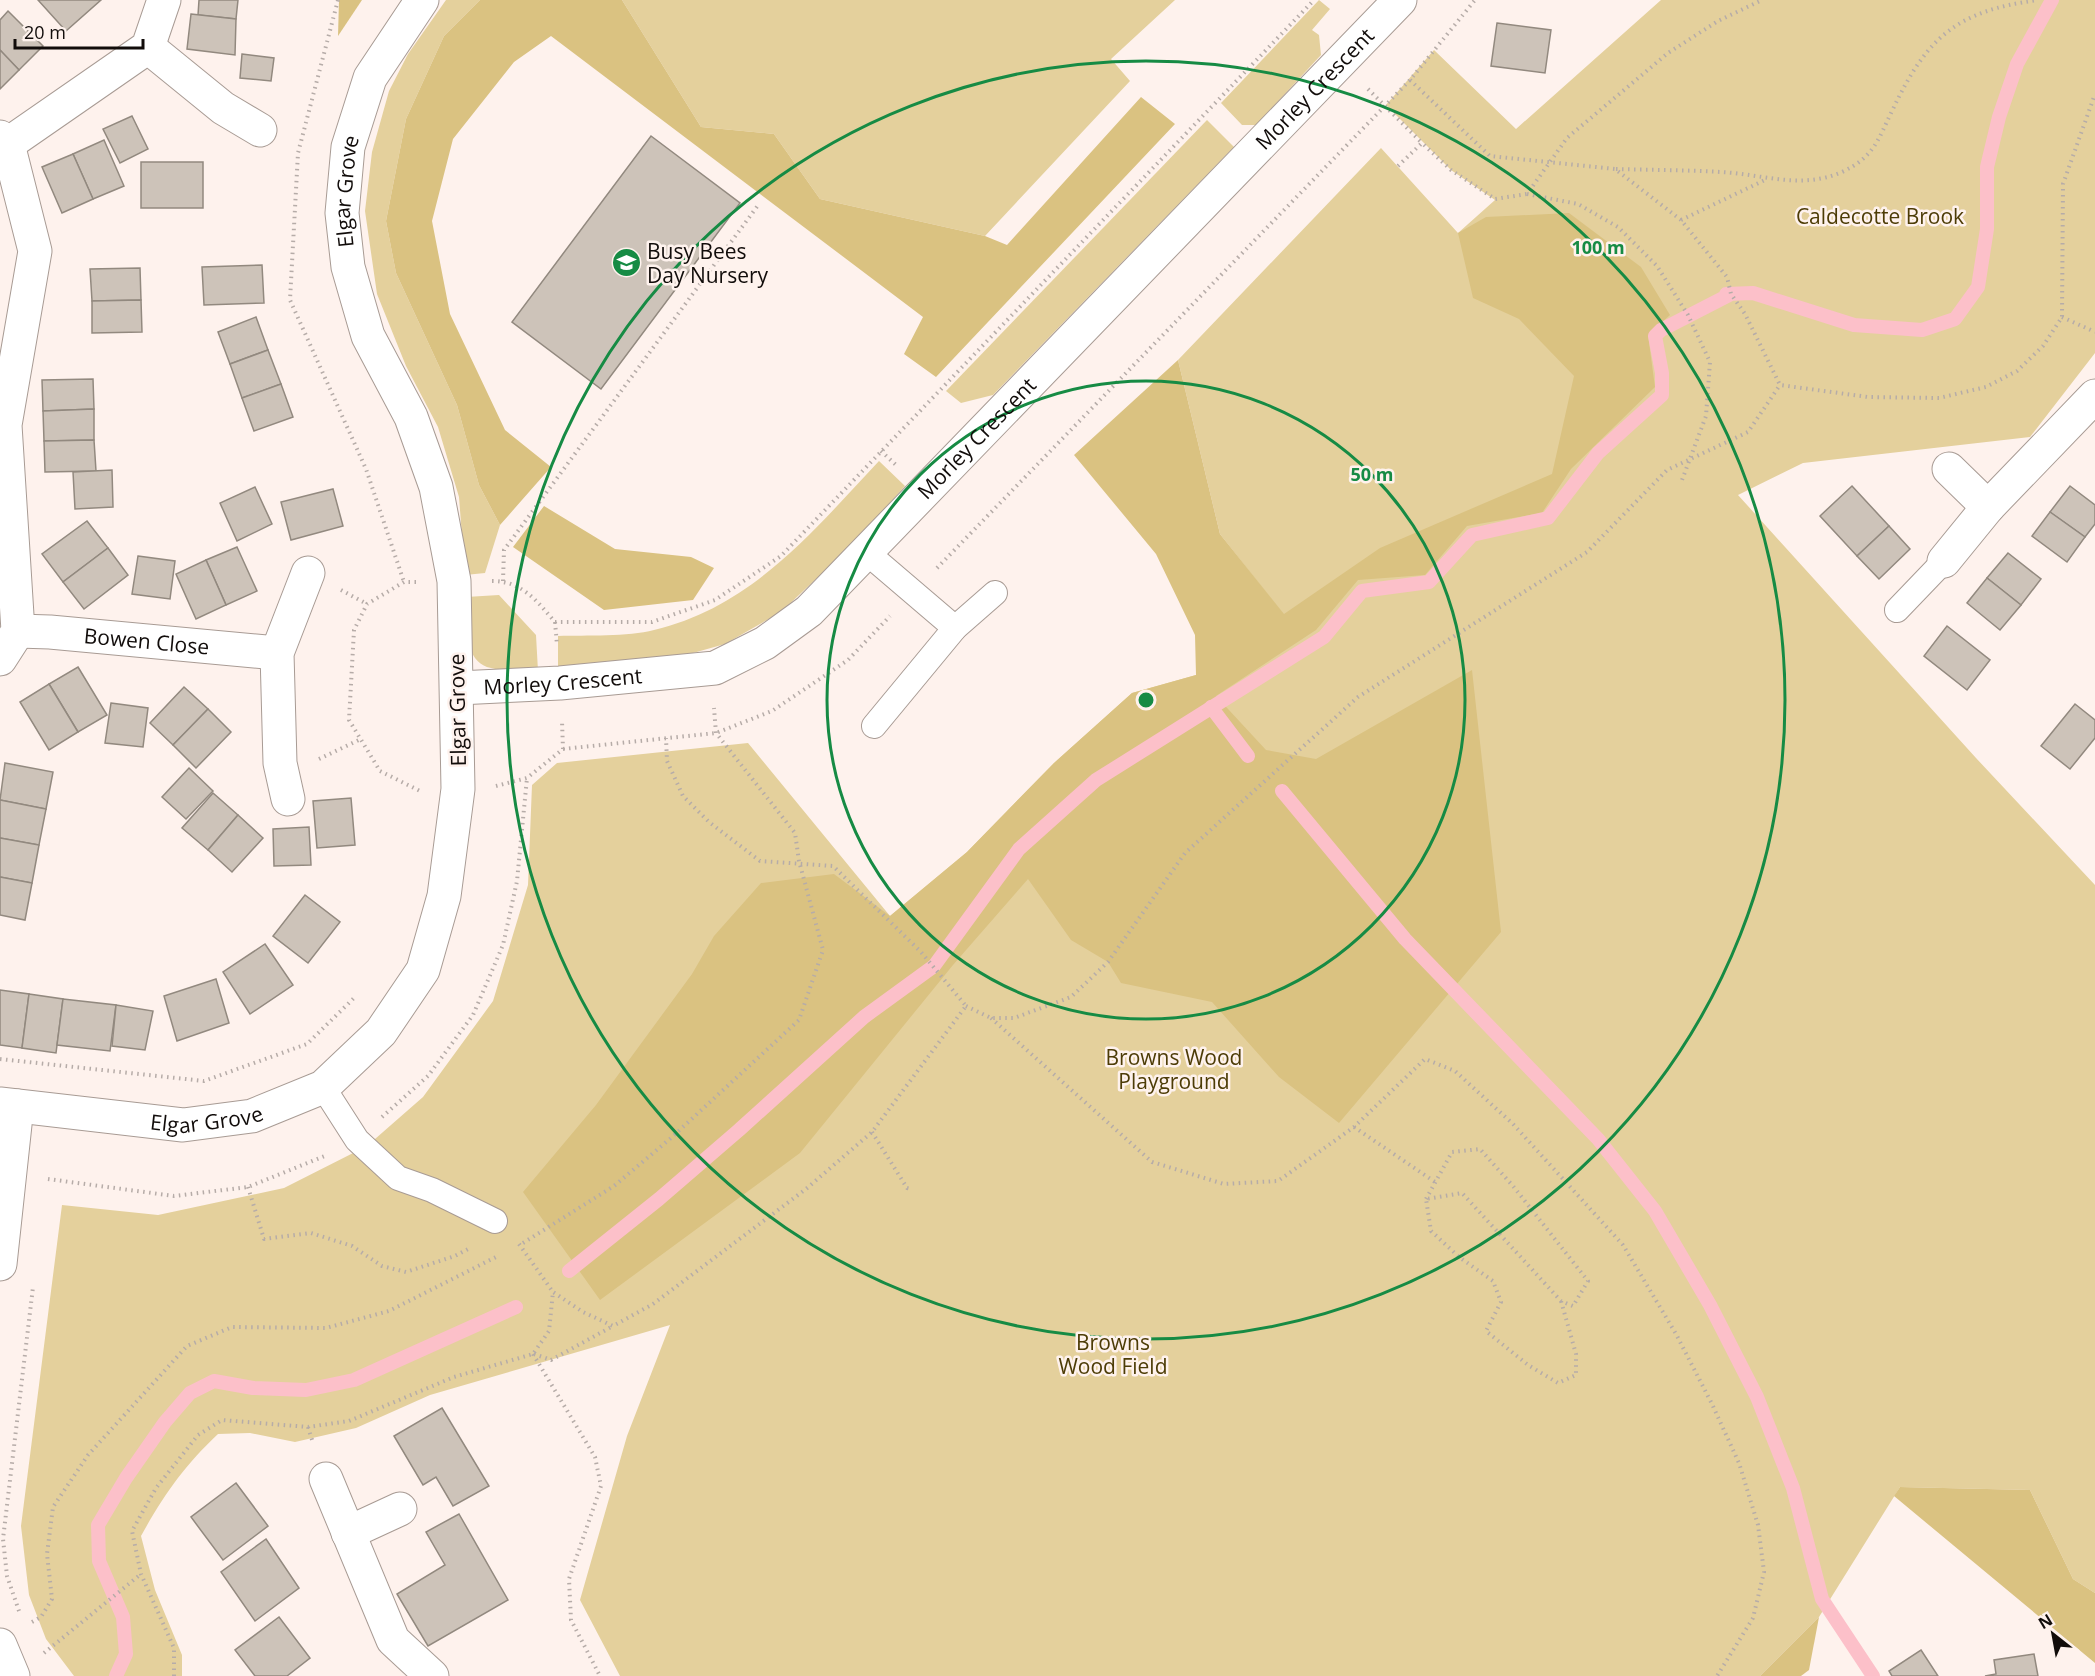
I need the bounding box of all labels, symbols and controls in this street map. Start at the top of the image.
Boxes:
scale bar [15,12,142,50]
text: 20 m [24,20,66,44]
street label: Morley Crescent [1249,22,1380,155]
street label: Elgar Grove [327,131,365,249]
park label: Caldecotte Brook [1796,202,1964,230]
text: 100 m [1571,235,1625,259]
place label: Busy Bees Day Nursery [647,237,769,289]
school or university icon: Busy Bees Day Nursery [610,247,642,279]
street label: Morley Crescent [911,371,1042,505]
text: 50 m [1351,462,1393,486]
street label: Bowen Close [83,621,210,661]
street label: Elgar Grove [442,653,472,767]
street label: Morley Crescent [483,661,643,701]
centre of rings [1136,690,1156,710]
park label: Browns Wood Playground [1106,1043,1242,1095]
street label: Elgar Grove [149,1099,267,1139]
park label: Browns Wood Field [1058,1328,1168,1380]
north arrow [2023,1604,2083,1664]
text: N [2034,1608,2057,1634]

